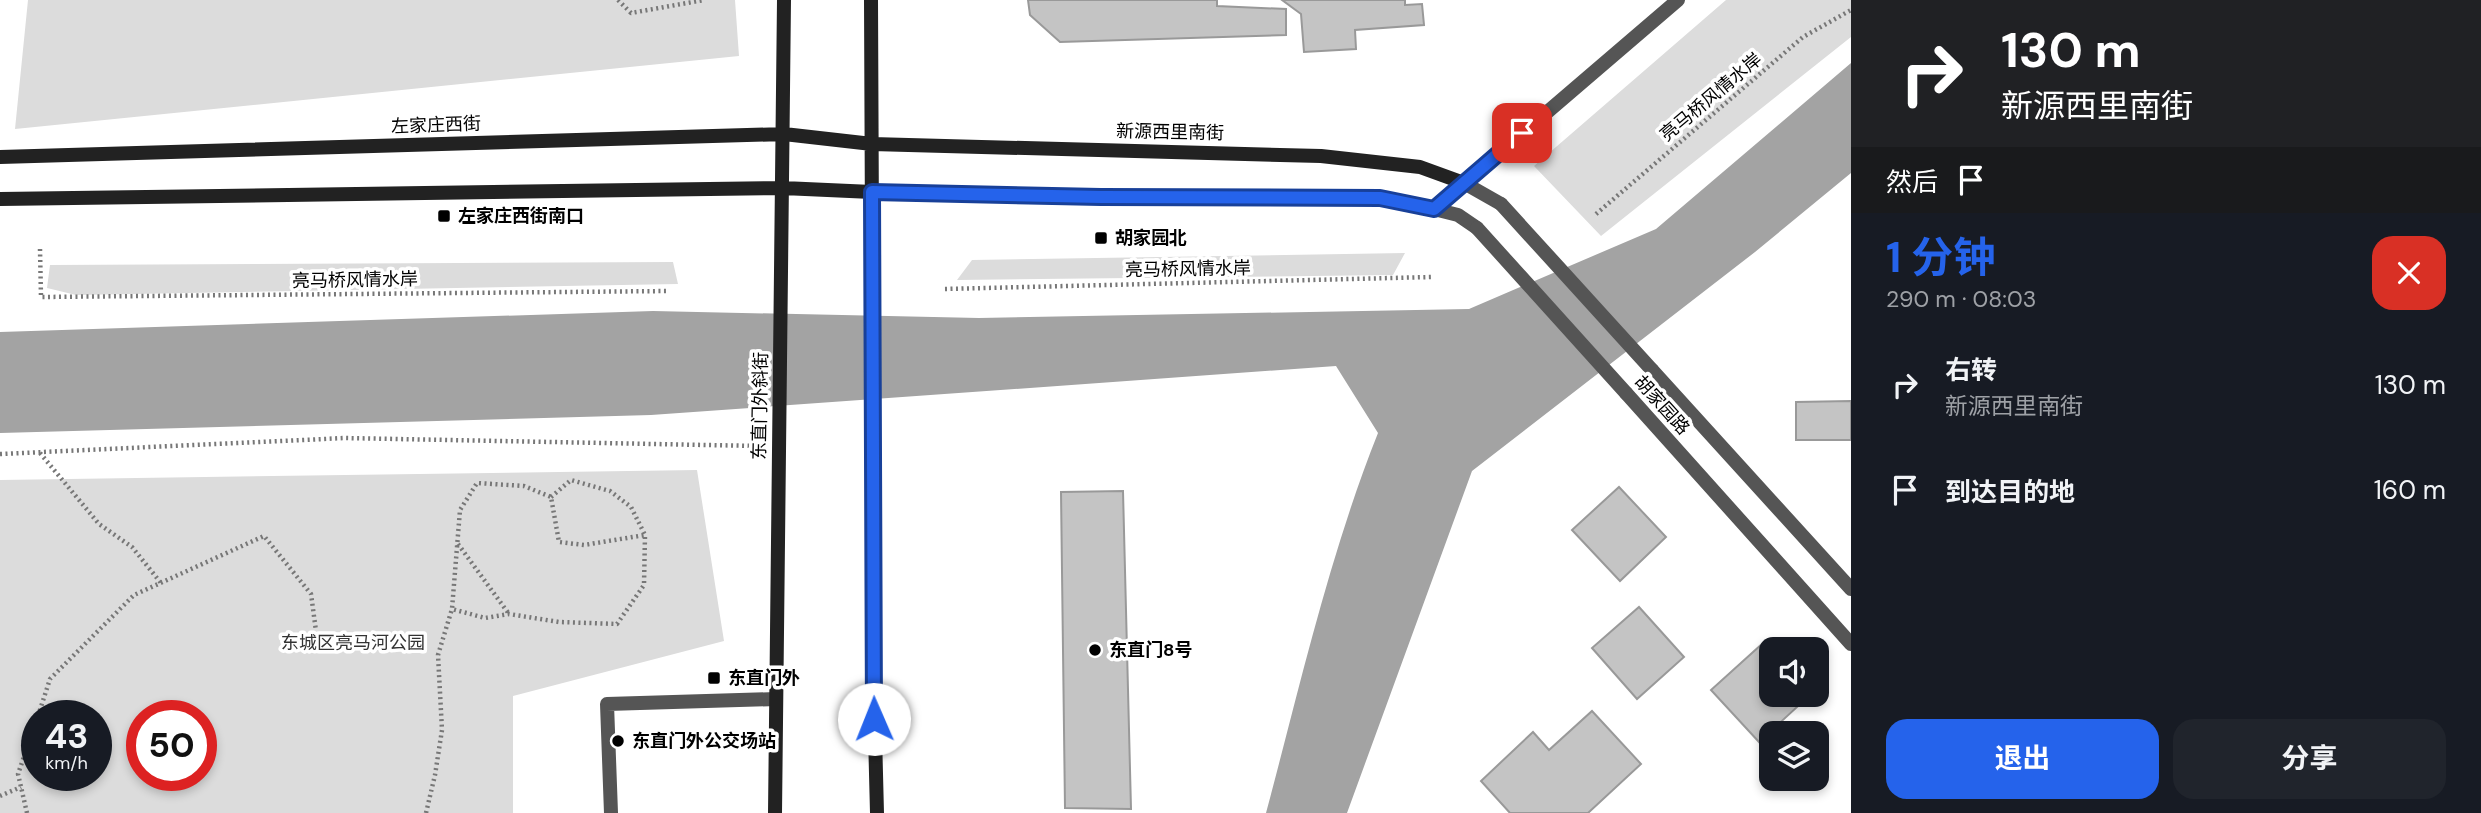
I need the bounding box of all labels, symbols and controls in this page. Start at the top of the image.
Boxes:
text: 130 m [2001,18,2141,82]
icon: right [1886,28,1977,119]
street label: 亮马桥风情水岸 [1655,47,1767,147]
text: 新源西里南街 [2001,85,2193,127]
pin [1492,103,1552,163]
street label: 左家庄西街 [391,111,481,139]
icon: arrive [1503,114,1541,152]
street label: 新源西里南街 [1116,119,1224,145]
icon: arrive [1952,161,1990,199]
text: 然后 [1886,165,1938,199]
place label: 左家庄西街南口 [458,204,584,228]
marker: 左家庄西街南口 [436,208,452,224]
place label: 胡家园北 [1115,226,1187,250]
marker: 胡家园北 [1093,230,1109,246]
text: 1 分钟 [1886,230,1995,285]
button: close [2372,236,2446,310]
street label: 亮马桥风情水岸 [1125,256,1251,282]
street label: 亮马桥风情水岸 [292,267,418,293]
text: 290 m · 08:03 [1886,284,2036,314]
street label: 东直门外斜街 [747,352,773,460]
text: 右转 [1945,353,1997,387]
icon: right [1886,366,1924,404]
text: 130 m [2375,368,2446,402]
street label: 胡家园路 [1629,370,1695,440]
text: 新源西里南街 [1945,391,2083,421]
icon: arrive [1886,471,1924,509]
text: 160 m [2374,473,2446,507]
text: 到达目的地 [1945,475,2075,509]
park label: 东城区亮马河公园 [281,631,425,655]
map controls [1759,637,1829,791]
button: sound [1759,637,1829,707]
place label: 东直门8号 [1109,638,1192,662]
marker: 东直门8号 [1087,642,1103,658]
place label: 东直门外 [728,666,800,690]
marker: 东直门外 [706,670,722,686]
position arrow [837,682,911,756]
speed limit sign: 50 [126,700,217,791]
text: 43 [45,713,88,759]
button: 退出 [1886,719,2159,799]
button: 分享 [2173,719,2446,799]
button: layers [1759,721,1829,791]
place label: 东直门外公交场站 [632,729,776,753]
marker: 东直门外公交场站 [610,733,626,749]
text: km/h [45,751,88,775]

